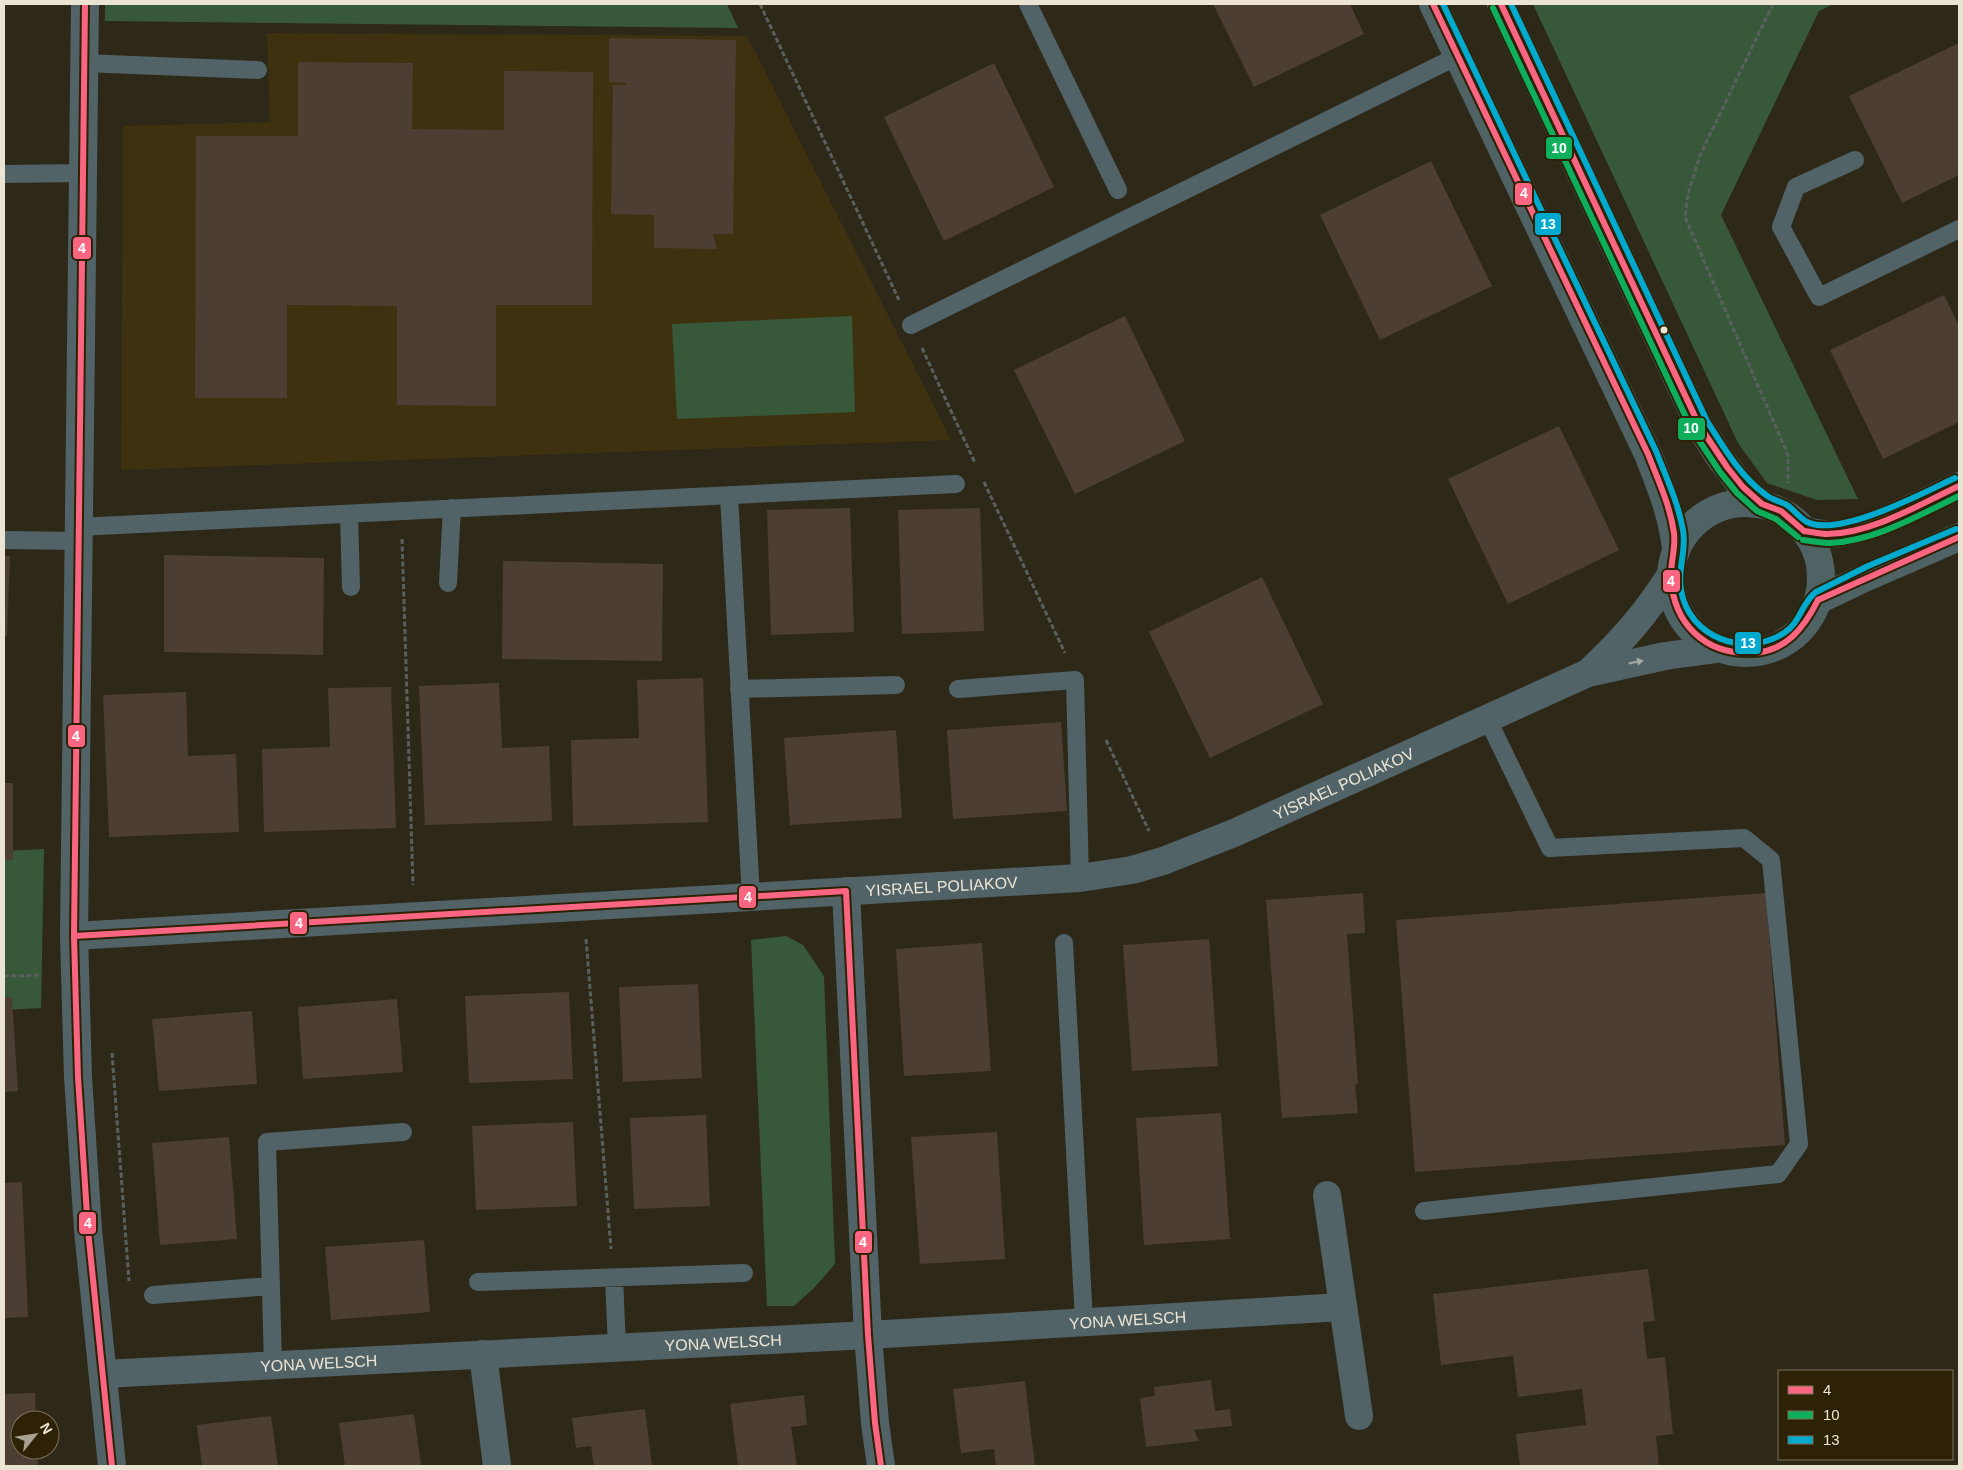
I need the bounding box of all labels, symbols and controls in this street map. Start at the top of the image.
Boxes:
line badge: 10 [1545,136,1573,160]
text: 10 [1551,140,1567,156]
line badge: 4 [1514,182,1533,206]
text: 4 [1520,185,1528,201]
line badge: 13 [1534,212,1562,236]
text: 13 [1540,216,1556,232]
line badge: 4 [72,236,92,260]
text: 4 [78,240,86,256]
unlabelled marker [1659,325,1669,335]
line badge: 10 [1677,417,1706,441]
text: 10 [1683,420,1699,436]
line badge: 4 [1662,569,1681,593]
text: 4 [1667,573,1675,589]
line badge: 13 [1734,631,1762,655]
text: 13 [1740,635,1756,651]
one-way arrow [1628,657,1644,665]
line badge: 4 [67,724,86,748]
text: 4 [72,728,80,744]
street label: YISRAEL POLIAKOV [1271,745,1417,823]
street label: YISRAEL POLIAKOV [865,874,1018,899]
line badge: 4 [738,885,757,909]
text: 4 [744,889,752,905]
line badge: 4 [289,911,308,935]
text: 4 [295,915,303,931]
line badge: 4 [78,1211,97,1235]
text: 4 [84,1215,92,1231]
line badge: 4 [854,1230,873,1254]
text: 4 [859,1234,867,1250]
street label: YONA WELSCH [1068,1308,1187,1332]
street label: YONA WELSCH [664,1331,782,1354]
street label: YONA WELSCH [260,1352,378,1375]
legend [1778,1370,1953,1460]
text: 4 [1823,1381,1831,1398]
text: 10 [1823,1406,1840,1423]
north arrow [10,1410,60,1460]
text: N [37,1420,56,1437]
text: 13 [1823,1431,1840,1448]

